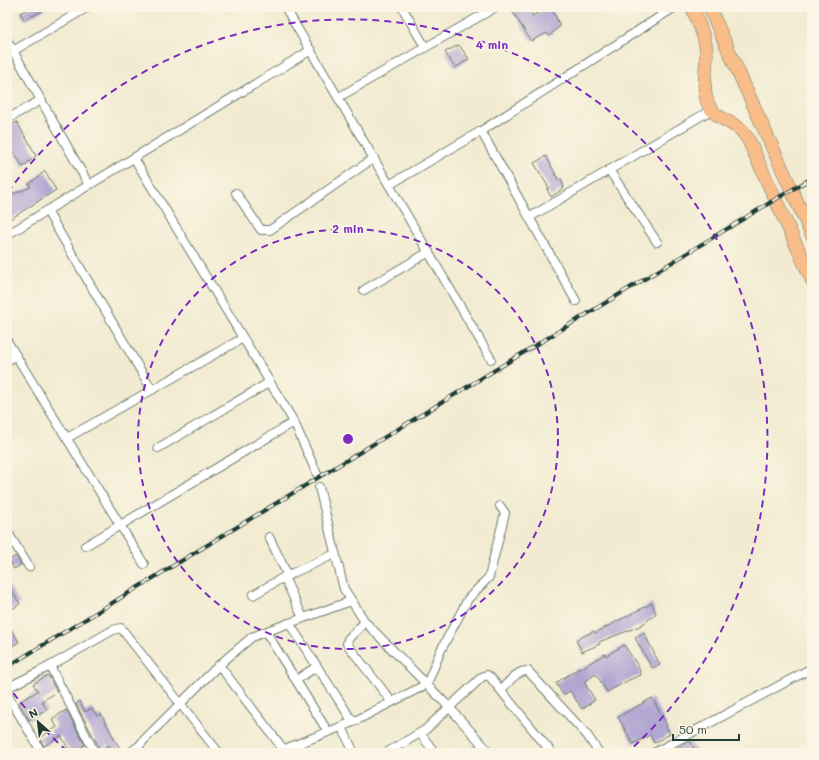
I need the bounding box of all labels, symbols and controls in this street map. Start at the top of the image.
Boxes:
text: 4 min [476,36,508,52]
text: 2 min [332,220,364,236]
centre of rings [341,432,355,446]
north arrow [18,702,58,742]
text: N [26,704,40,721]
scale bar [673,716,739,742]
text: 50 m [679,721,707,737]

